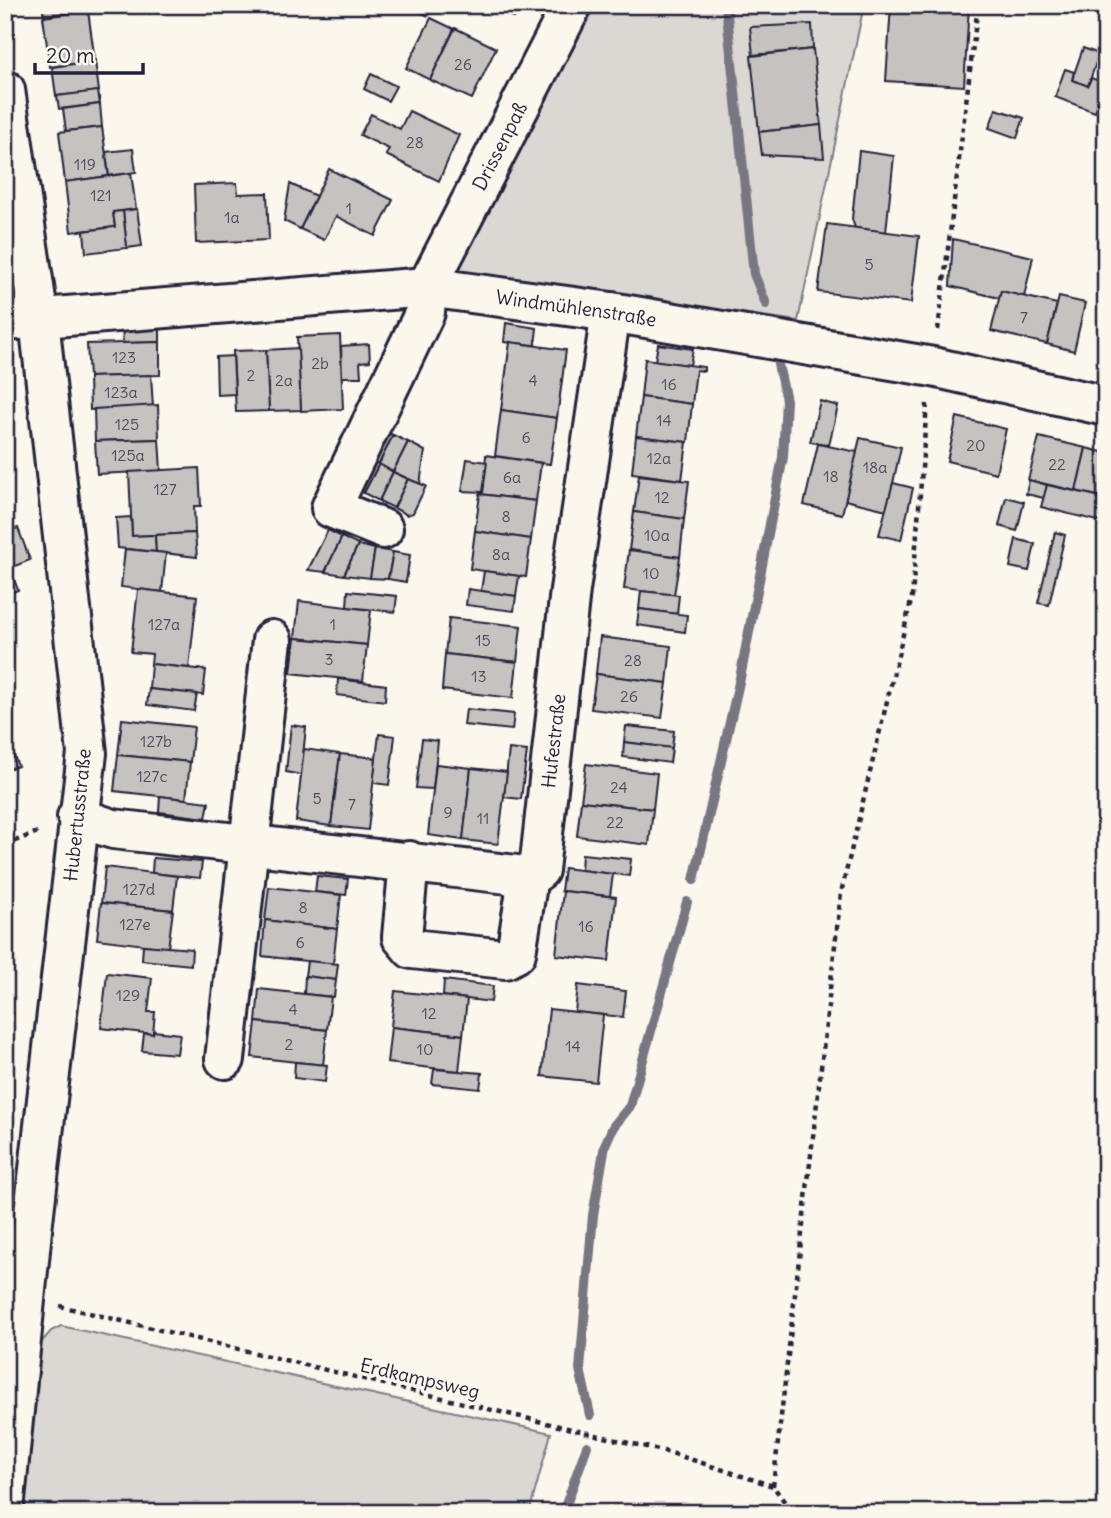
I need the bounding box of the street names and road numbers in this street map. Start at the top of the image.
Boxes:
street label: Drissenpaß [467,98,532,194]
street label: Windmühlenstraße [494,284,658,332]
street label: Hufestraße [536,692,570,789]
street label: Hubertusstraße [58,747,96,883]
street label: Erdkampsweg [358,1353,482,1403]

